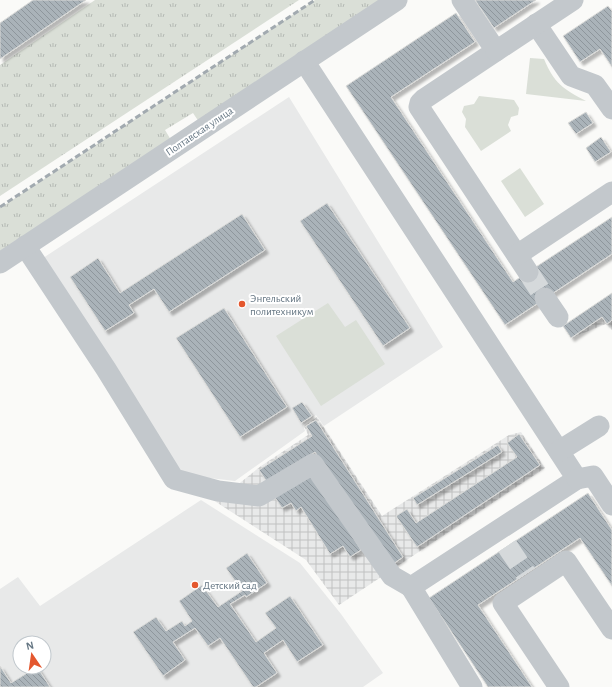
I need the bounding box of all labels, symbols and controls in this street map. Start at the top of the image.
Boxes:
street label: Полтавская улица [164,105,235,158]
place label: Энгельский политехникум [250,293,314,317]
marker: Энгельский политехникум [237,299,247,309]
marker: Детский сад [190,580,200,590]
place label: Детский сад [203,580,257,591]
north arrow [12,635,52,675]
text: N [25,640,35,652]

